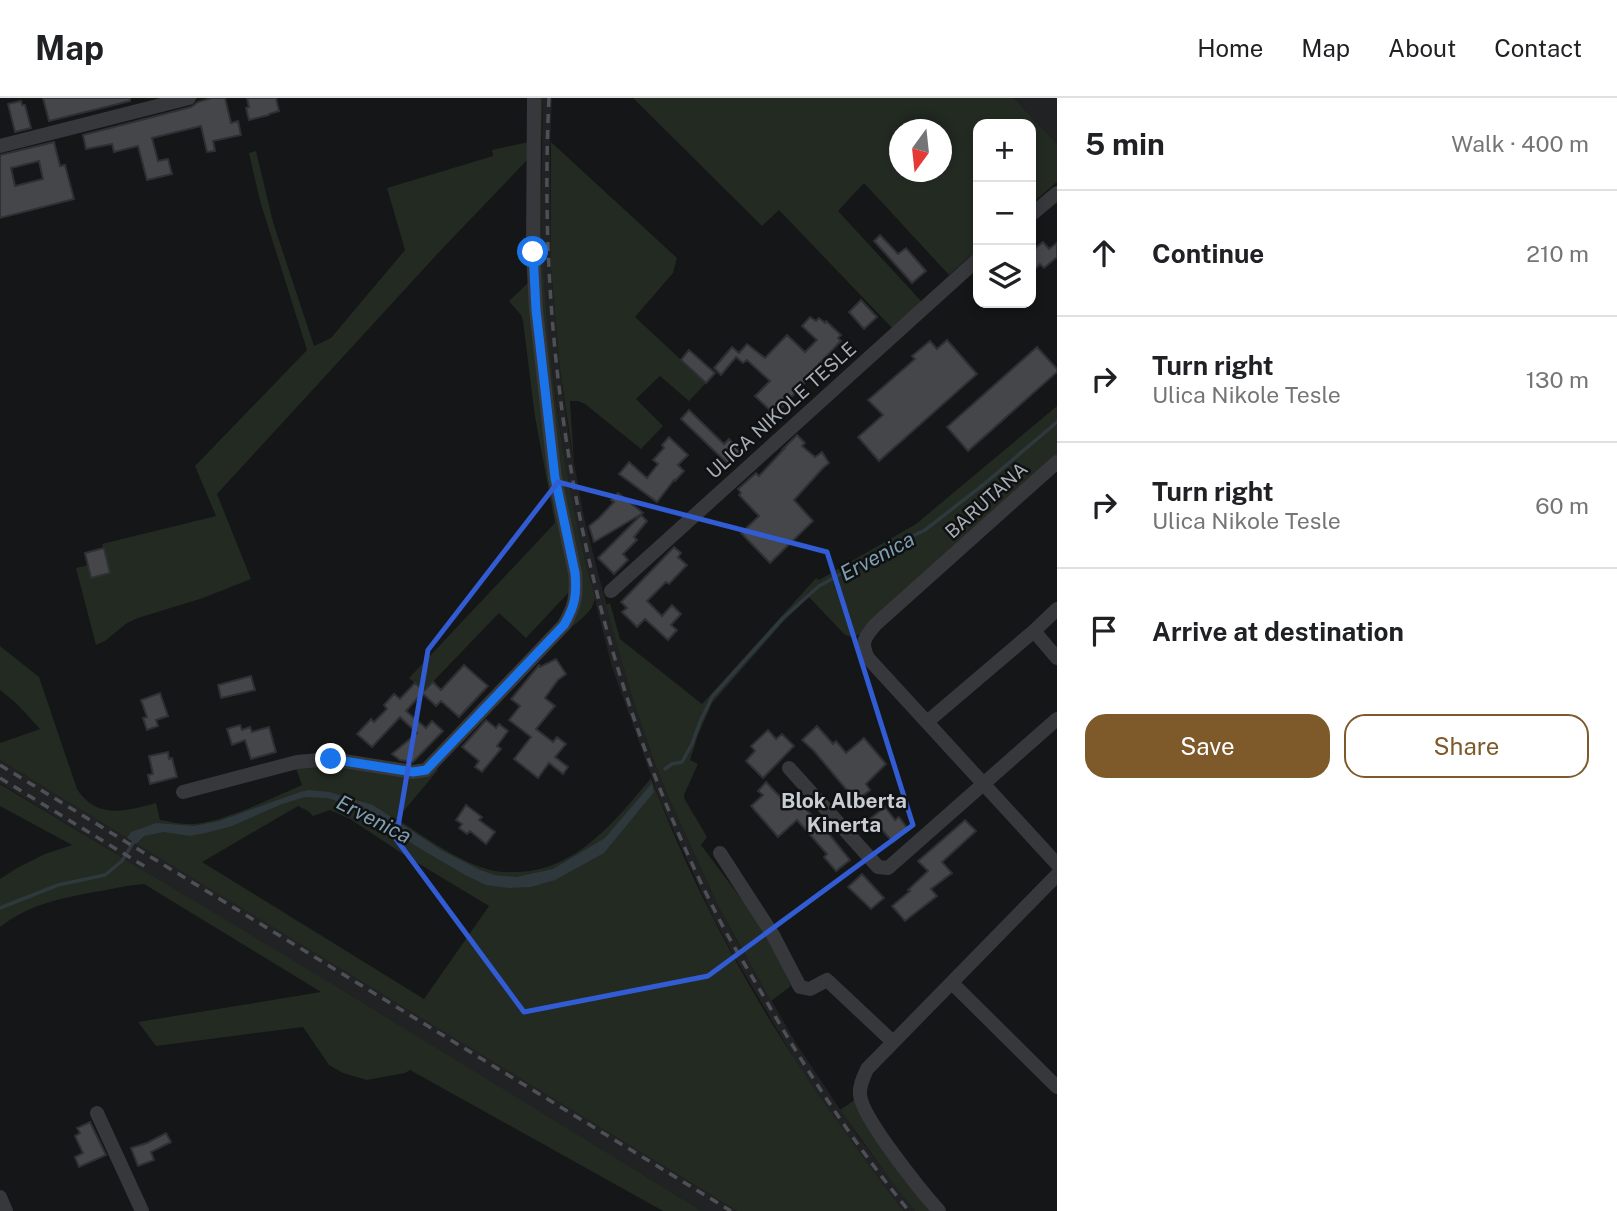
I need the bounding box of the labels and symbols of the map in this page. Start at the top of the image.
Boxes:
north arrow [889,119,952,182]
route start [517,236,548,267]
street label: ULICA NIKOLE TESLE [702,337,860,483]
street label: BARUTANA [940,457,1032,543]
water label: Ervenica [835,526,919,586]
route end [315,743,346,774]
district label: Blok Alberta Kinerta [781,788,907,837]
water label: Ervenica [332,790,416,848]

